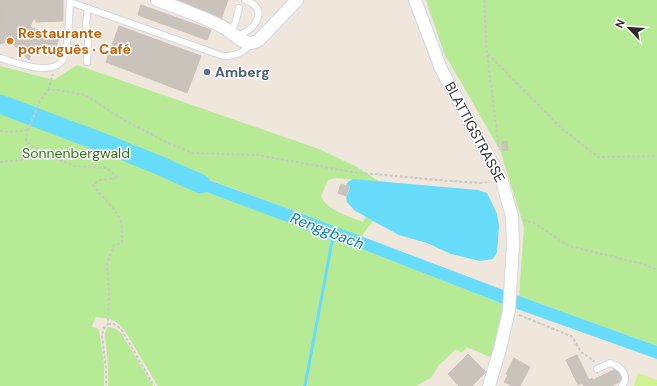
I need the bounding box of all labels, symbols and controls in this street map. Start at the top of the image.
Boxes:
north arrow [609,8,649,48]
text: N [612,17,628,30]
place label: Restaurante português · Café [18,24,131,58]
marker: Restaurante português · Café [5,36,15,46]
place label: Amberg [215,63,270,81]
marker: Amberg [202,67,212,77]
street label: BLATTIGSTRASSE [441,79,509,185]
park label: Sonnenbergwald [22,144,130,162]
water label: Renggbach [287,208,367,254]

